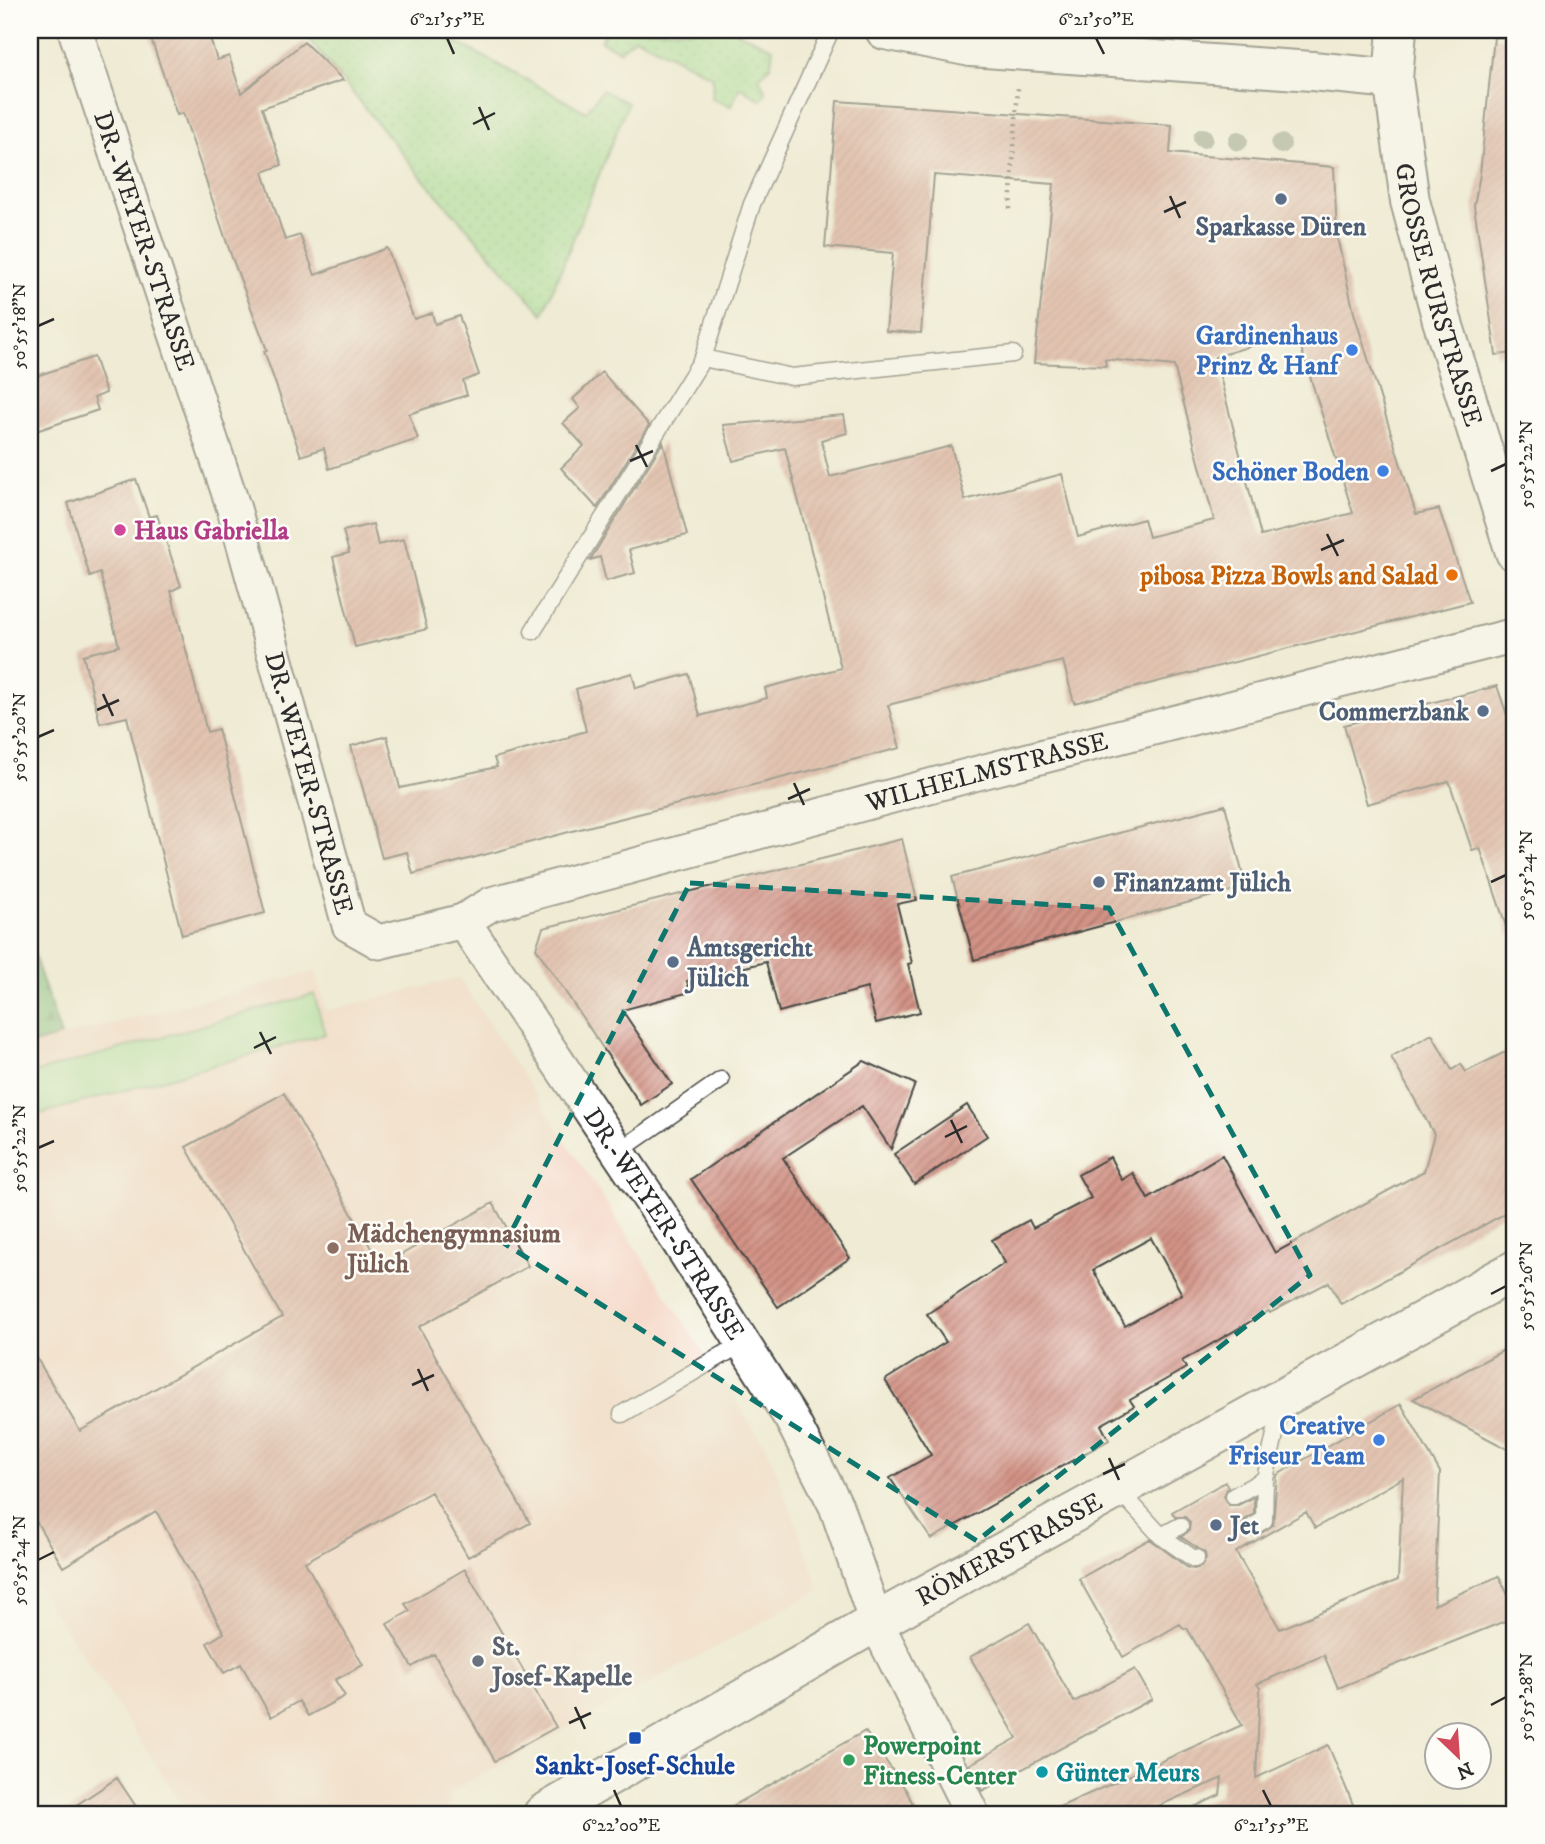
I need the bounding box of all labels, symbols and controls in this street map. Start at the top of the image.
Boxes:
text: 6°21'55"E [410,9,485,31]
text: 6°21'50"E [1058,9,1134,31]
street label: DR.-WEYER-STRASSE [85,107,202,375]
street label: GROSSE RURSTRASSE [1387,161,1489,431]
marker: Sparkasse Düren [1273,191,1289,207]
place label: Sparkasse Düren [1196,211,1367,244]
text: 50°55'18"N [9,283,31,369]
place label: Gardinenhaus Prinz & Hanf [1196,320,1343,383]
marker: Gardinenhaus Prinz & Hanf [1344,342,1360,358]
text: 50°55'22"N [1516,420,1538,508]
place label: Schöner Boden [1212,456,1369,489]
marker: Schöner Boden [1375,463,1391,479]
place label: Haus Gabriella [134,515,290,548]
marker: Haus Gabriella [112,522,128,538]
place label: pibosa Pizza Bowls and Salad [1139,560,1439,593]
marker: pibosa Pizza Bowls and Salad [1444,567,1460,583]
street label: DR.-WEYER-STRASSE [256,648,360,919]
text: 50°55'20"N [9,692,31,782]
place label: Commerzbank [1319,696,1470,729]
marker: Commerzbank [1475,703,1491,719]
street label: WILHELMSTRASSE [862,725,1112,821]
text: 50°55'24"N [1516,830,1538,920]
place label: Finanzamt Jülich [1113,867,1292,900]
marker: Finanzamt Jülich [1091,874,1107,890]
place label: Amtsgericht Jülich [684,932,813,995]
marker: Amtsgericht Jülich [665,954,681,970]
street label: DR.-WEYER-STRASSE [575,1102,752,1347]
text: 50°55'22"N [9,1104,31,1192]
place label: Mädchengymnasium Jülich [344,1218,561,1281]
marker: Mädchengymnasium Jülich [325,1240,341,1256]
text: 50°55'26"N [1516,1241,1538,1330]
place label: Creative Friseur Team [1228,1410,1365,1473]
marker: Creative Friseur Team [1371,1432,1387,1448]
street label: RÖMERSTRASSE [911,1486,1108,1615]
place label: Jet [1227,1510,1260,1543]
text: 50°55'24"N [9,1515,31,1605]
marker: Jet [1208,1517,1224,1533]
place label: St. Josef-Kapelle [489,1631,632,1694]
marker: St. Josef-Kapelle [470,1653,486,1669]
text: 50°55'28"N [1516,1653,1538,1741]
north arrow [1422,1722,1492,1792]
marker: Sankt-Josef-Schule [627,1730,643,1746]
place label: Powerpoint Fitness-Center [863,1730,1017,1793]
place label: Sankt-Josef-Schule [535,1750,735,1783]
marker: Powerpoint Fitness-Center [841,1752,857,1768]
text: N [1452,1756,1476,1784]
place label: Günter Meurs [1056,1757,1200,1790]
marker: Günter Meurs [1034,1764,1050,1780]
text: 6°22'00"E [582,1815,660,1837]
text: 6°21'55"E [1234,1815,1309,1837]

